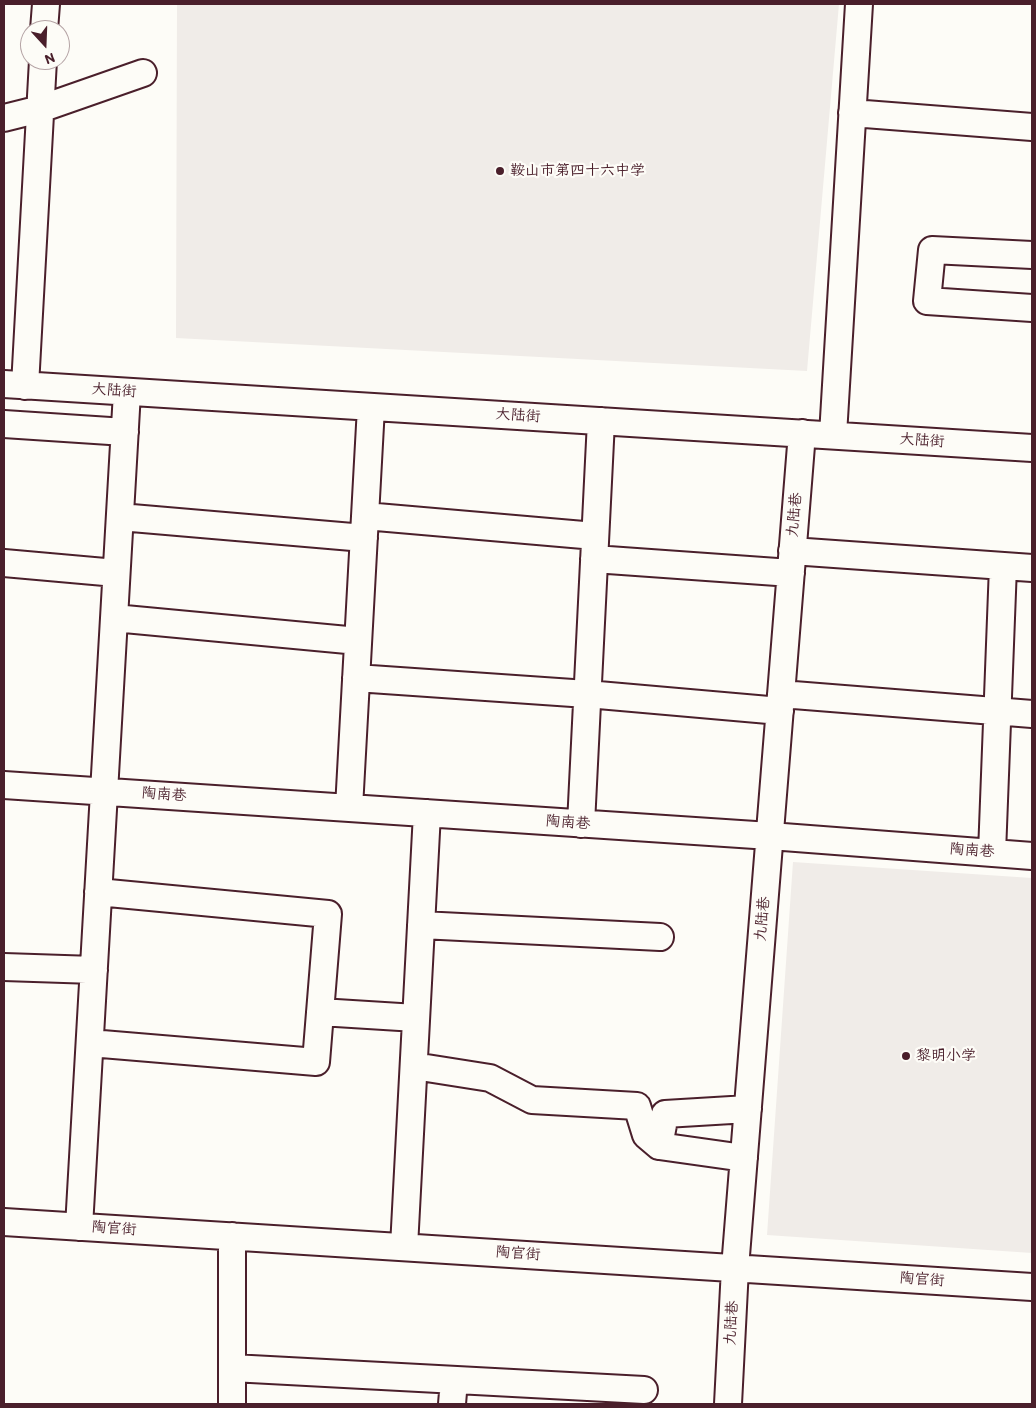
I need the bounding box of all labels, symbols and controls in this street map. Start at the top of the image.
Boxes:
north arrow [20,20,70,70]
text: N [43,49,57,68]
place label: 鞍山市第四十六中学 [510,162,645,180]
marker: 鞍山市第四十六中学 [494,165,506,177]
street label: 大陆街 [91,380,137,402]
street label: 大陆街 [495,405,541,427]
street label: 大陆街 [899,430,945,452]
street label: 九陆巷 [784,492,806,538]
street label: 陶南巷 [141,784,187,806]
street label: 陶南巷 [545,812,591,834]
street label: 陶南巷 [949,840,995,862]
street label: 九陆巷 [752,896,774,942]
place label: 黎明小学 [916,1047,976,1065]
marker: 黎明小学 [900,1050,912,1062]
street label: 陶官街 [91,1218,137,1240]
street label: 陶官街 [495,1243,541,1265]
street label: 陶官街 [899,1269,945,1291]
street label: 九陆巷 [722,1300,742,1346]

